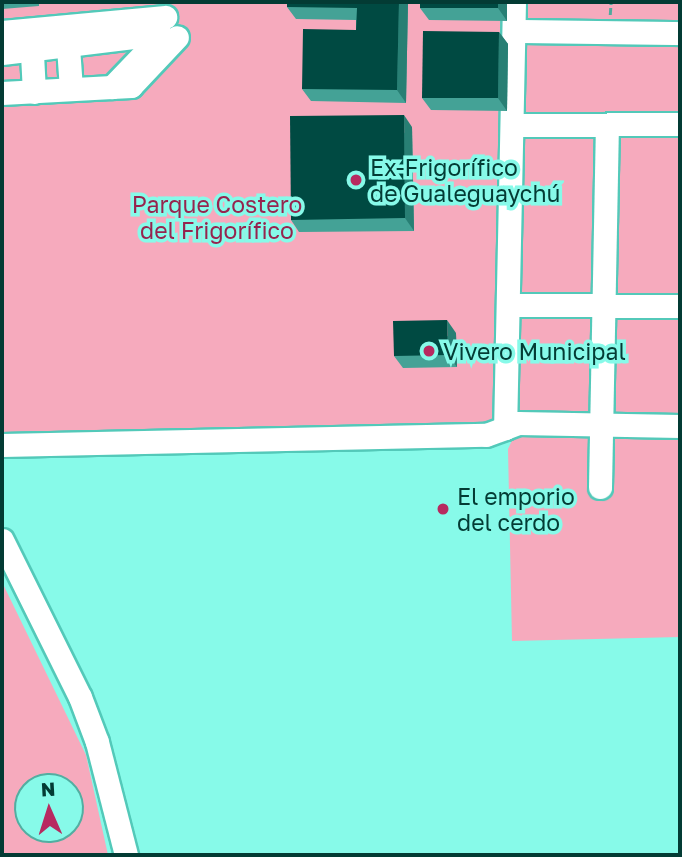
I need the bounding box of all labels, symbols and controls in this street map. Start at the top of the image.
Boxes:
place label: Ex-Frigorífico de Gualeguaychú [370,153,560,207]
marker: Ex-Frigorífico de Gualeguaychú [348,172,364,188]
park label: Parque Costero del Frigorífico [132,190,302,244]
place label: Vivero Municipal [443,337,626,365]
marker: Vivero Municipal [421,343,437,359]
place label: El emporio del cerdo [457,482,575,536]
marker: El emporio del cerdo [435,501,451,517]
north arrow [14,773,84,843]
text: N [40,777,56,800]

